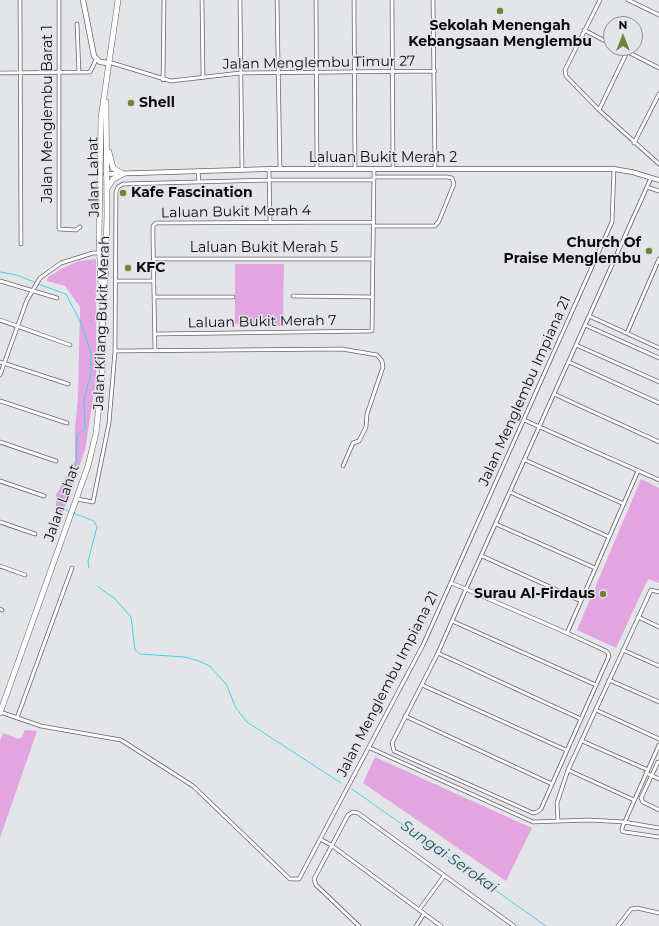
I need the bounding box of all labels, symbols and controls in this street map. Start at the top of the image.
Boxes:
marker: Sekolah Menengah Kebangsaan Menglembu [495,6,505,16]
north arrow [603,16,643,56]
place label: Sekolah Menengah Kebangsaan Menglembu [408,18,592,50]
text: N [619,18,627,32]
street label: Jalan Menglembu Barat 1 [40,25,56,203]
street label: Jalan Menglembu Timur 27 [223,53,415,73]
place label: Shell [139,95,175,111]
marker: Shell [126,98,136,108]
street label: Jalan Lahat [85,137,103,217]
street label: Laluan Bukit Merah 2 [309,150,457,166]
place label: Kafe Fascination [131,185,253,201]
marker: Kafe Fascination [118,188,128,198]
street label: Laluan Bukit Merah 4 [161,202,311,222]
street label: Jalan Kilang Bukit Merah [91,235,113,411]
place label: Church Of Praise Menglembu [504,235,641,268]
street label: Laluan Bukit Merah 5 [190,240,338,256]
marker: Church Of Praise Menglembu [644,246,654,256]
place label: KFC [136,260,165,276]
marker: KFC [123,263,133,273]
street label: Jalan Menglembu Impiana 21 [475,294,575,488]
street label: Laluan Bukit Merah 7 [187,312,337,332]
street label: Jalan Lahat [41,462,83,544]
place label: Surau Al-Firdaus [474,586,595,602]
street label: Jalan Menglembu Impiana 21 [334,588,442,780]
marker: Surau Al-Firdaus [598,589,608,599]
water label: Sungai Serokai [397,817,501,897]

